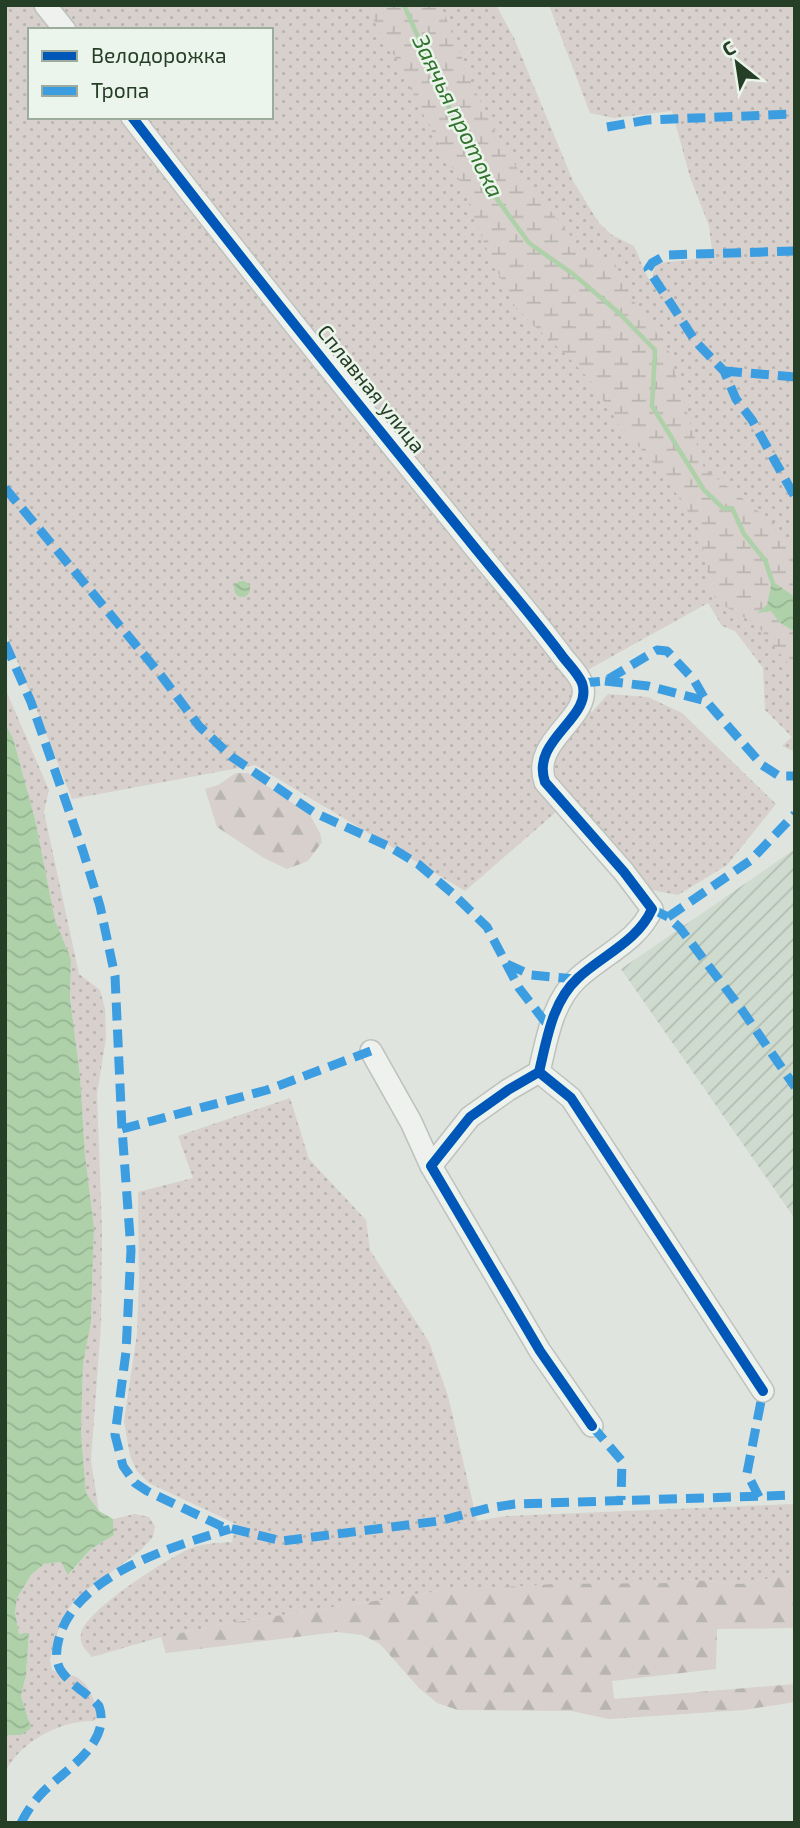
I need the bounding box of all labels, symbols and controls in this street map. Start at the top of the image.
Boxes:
legend [28,28,273,119]
north arrow [702,28,772,98]
water label: Заячья протока [407,29,510,202]
text: С [718,35,739,61]
text: Велодорожка [91,42,227,67]
text: Тропа [91,77,149,102]
street label: Сплавная улица [312,319,431,458]

